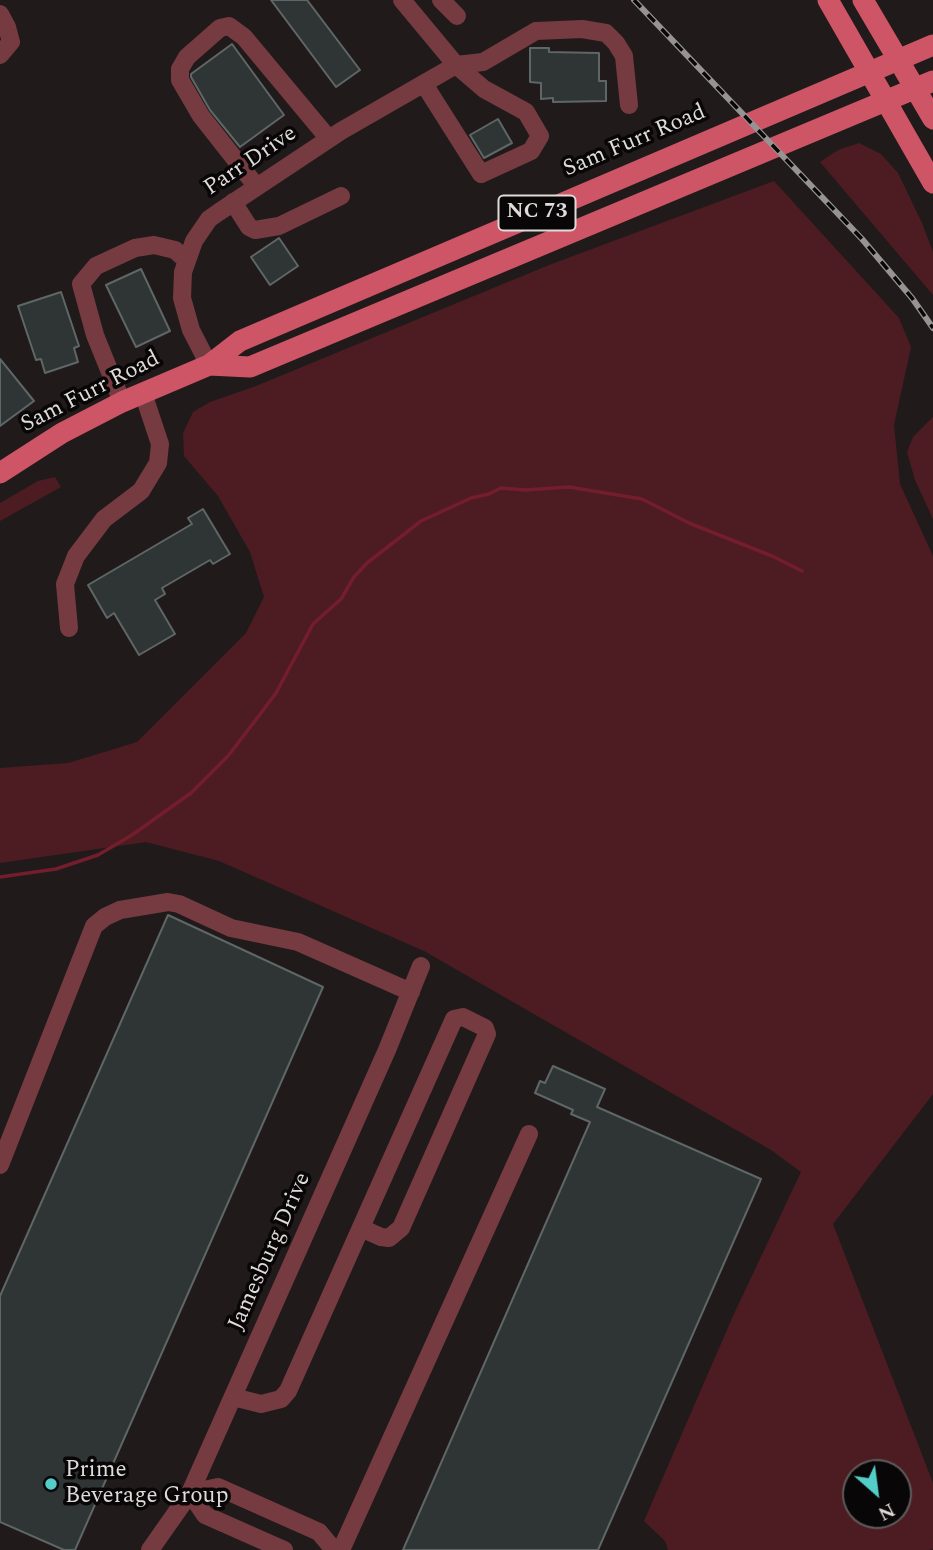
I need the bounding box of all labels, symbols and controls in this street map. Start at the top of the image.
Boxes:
street label: Sam Furr Road [560,100,710,184]
street label: Parr Drive [199,121,303,203]
road number: NC 73 [498,196,576,230]
street label: Sam Furr Road [17,346,165,440]
street label: Jamesburg Drive [224,1169,318,1335]
place label: Prime Beverage Group [65,1457,229,1511]
north arrow [842,1459,912,1529]
marker: Prime Beverage Group [43,1476,59,1492]
text: N [873,1495,900,1528]

